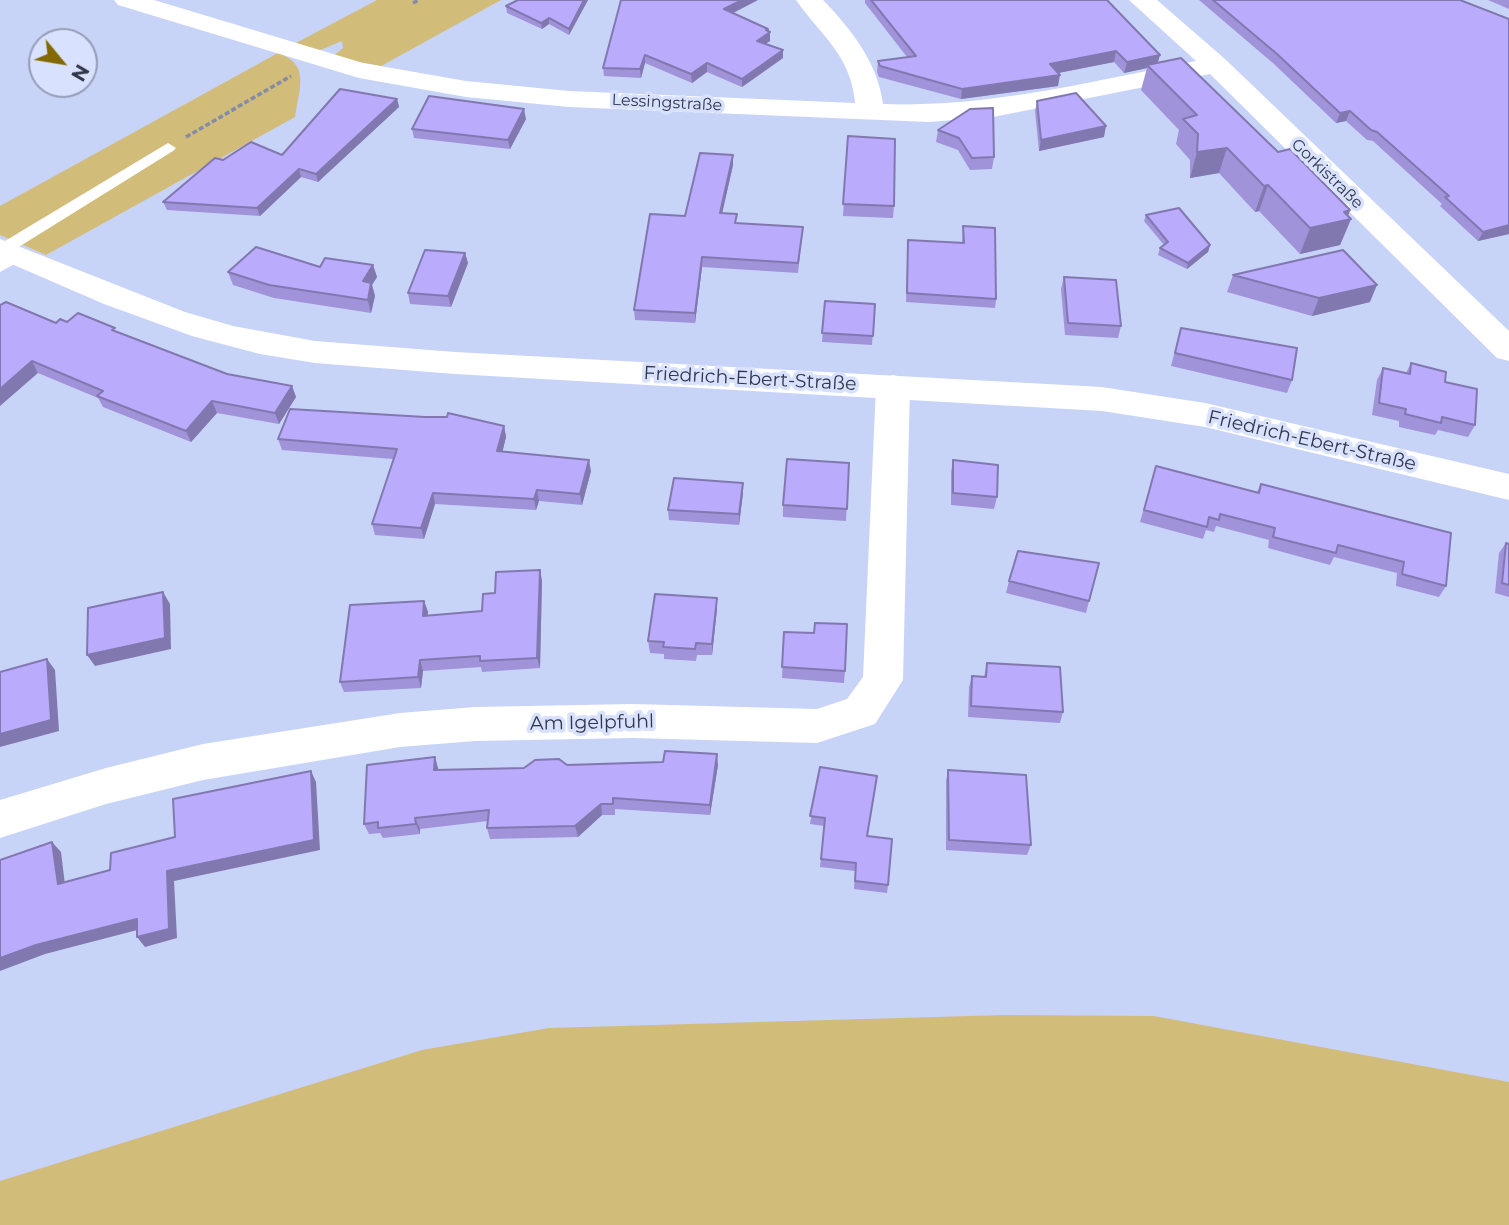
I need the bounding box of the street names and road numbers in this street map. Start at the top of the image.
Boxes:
street label: Lessingstraße [611,91,723,115]
street label: Gorkistraße [1287,135,1367,213]
street label: Friedrich-Ebert-Straße [643,362,857,396]
street label: Friedrich-Ebert-Straße [1206,406,1418,476]
street label: Am Igelpfuhl [530,711,654,735]

